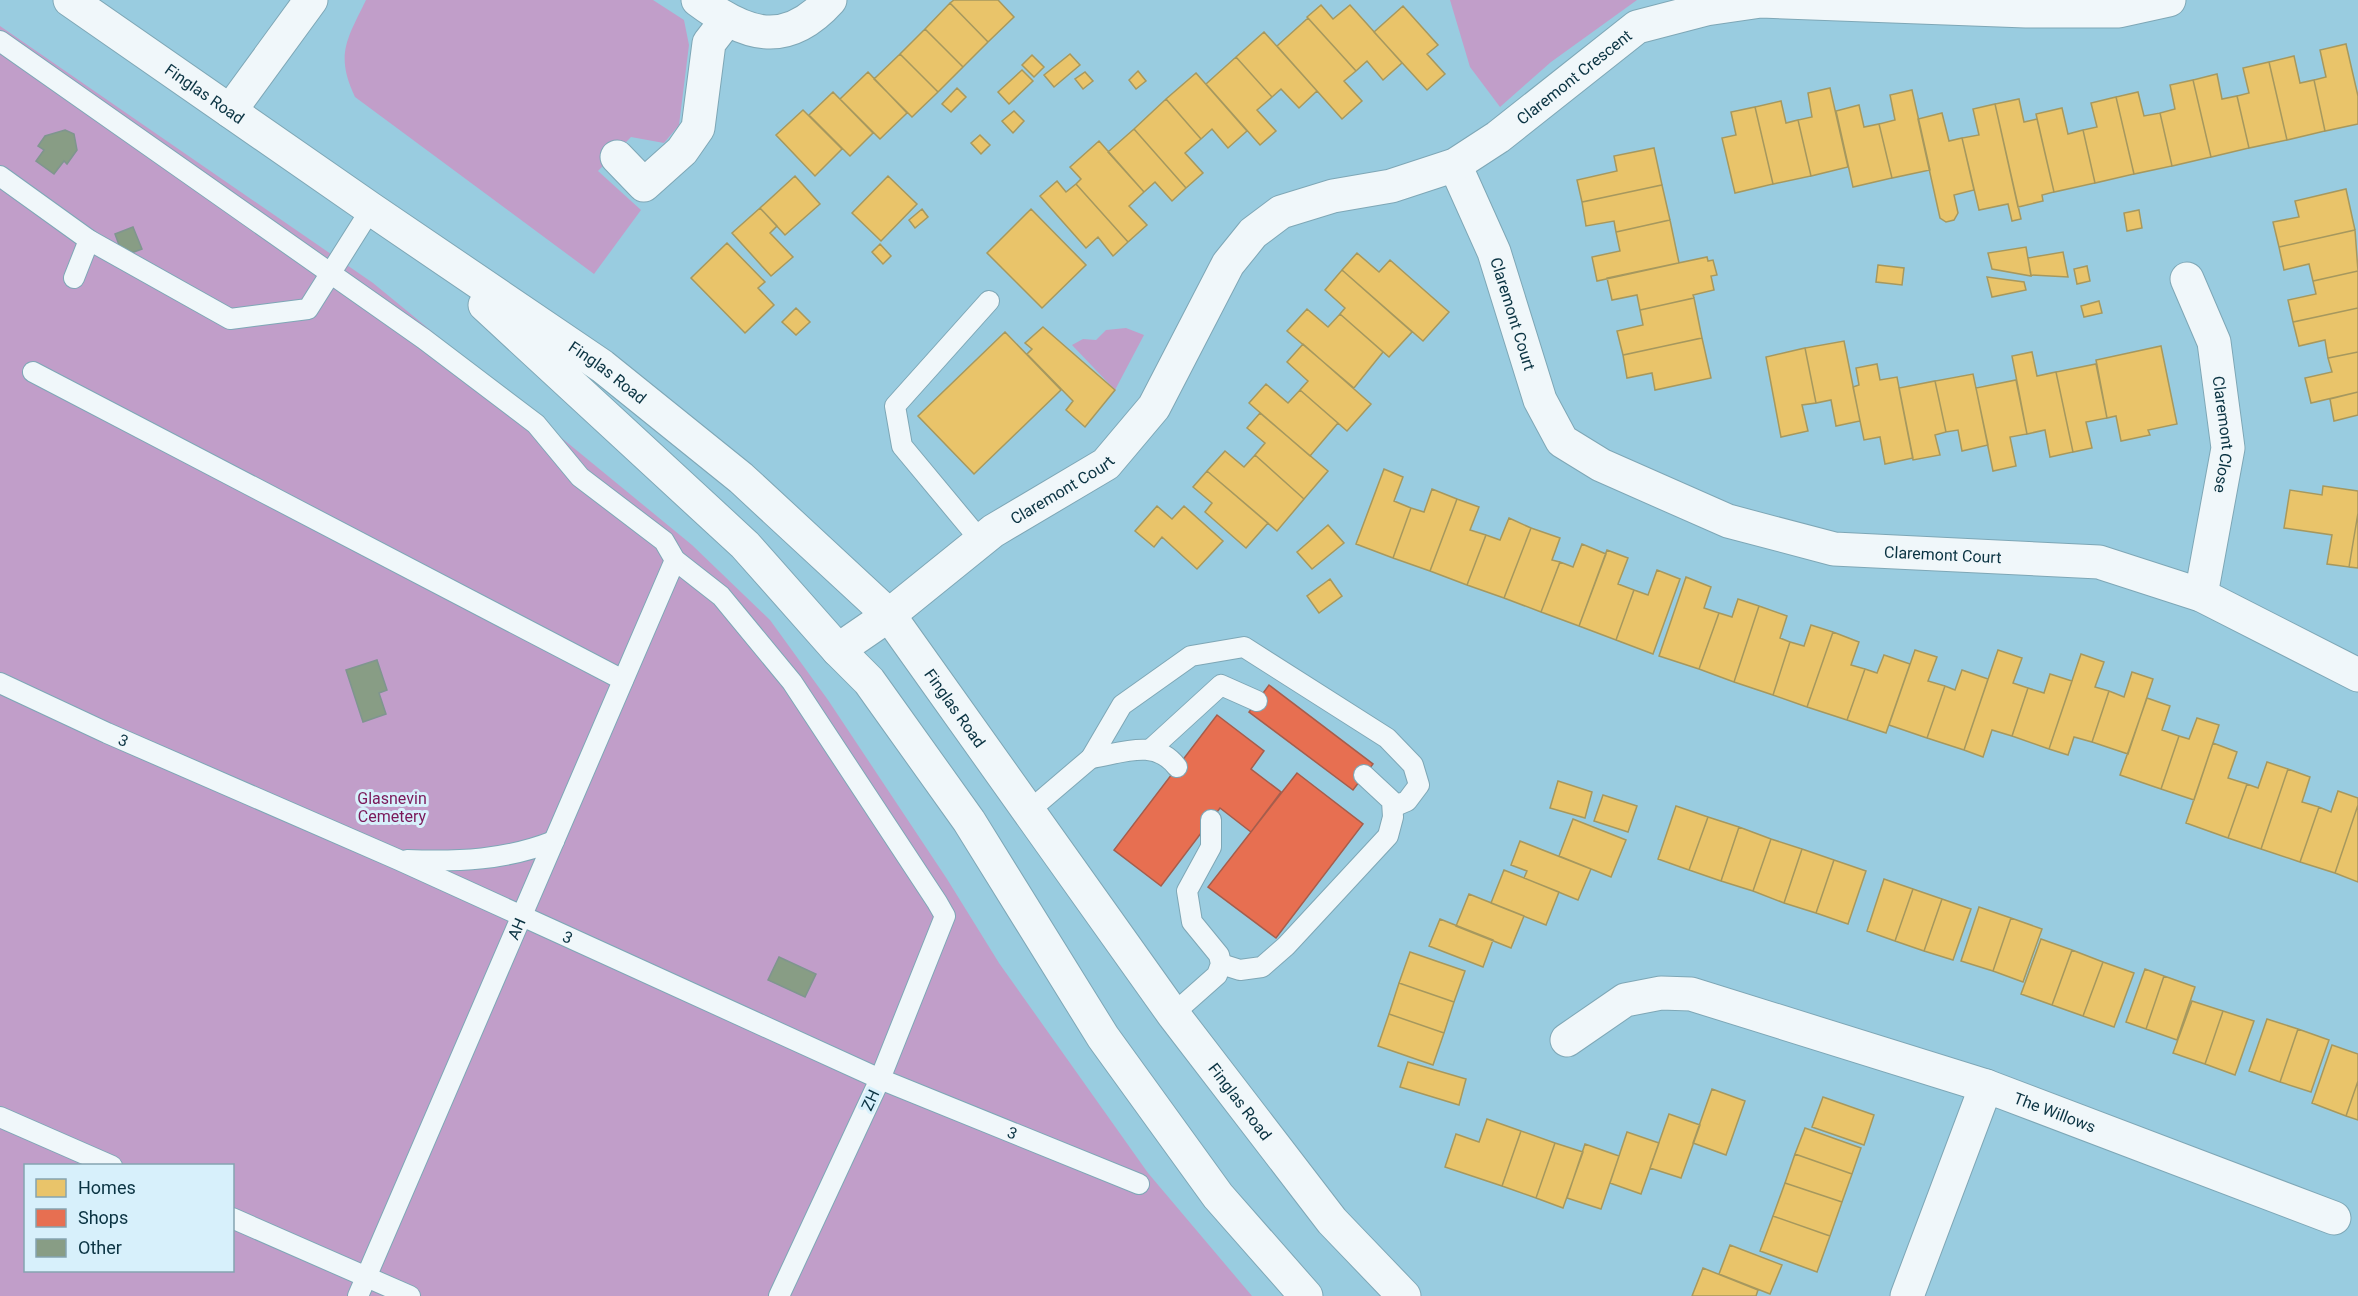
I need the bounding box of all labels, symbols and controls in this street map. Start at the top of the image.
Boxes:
street label: Claremont Crescent [1513,26,1636,129]
street label: Finglas Road [161,60,248,128]
street label: Claremont Court [1486,255,1539,373]
street label: Finglas Road [565,337,650,408]
street label: Claremont Close [2209,375,2237,494]
street label: Claremont Court [1007,452,1119,529]
street label: Claremont Court [1884,542,2002,567]
street label: Finglas Road [920,665,989,751]
street label: 3 [115,730,131,751]
park label: Glasnevin Cemetery [357,789,427,826]
street label: AH [504,915,530,943]
street label: 3 [560,927,576,948]
street label: Finglas Road [1204,1059,1275,1144]
street label: ZH [857,1087,884,1114]
street label: The Willows [2011,1088,2098,1137]
street label: 3 [1005,1123,1020,1144]
legend [24,1164,234,1272]
text: Homes [78,1177,136,1198]
text: Shops [78,1207,128,1228]
text: Other [78,1237,122,1258]

